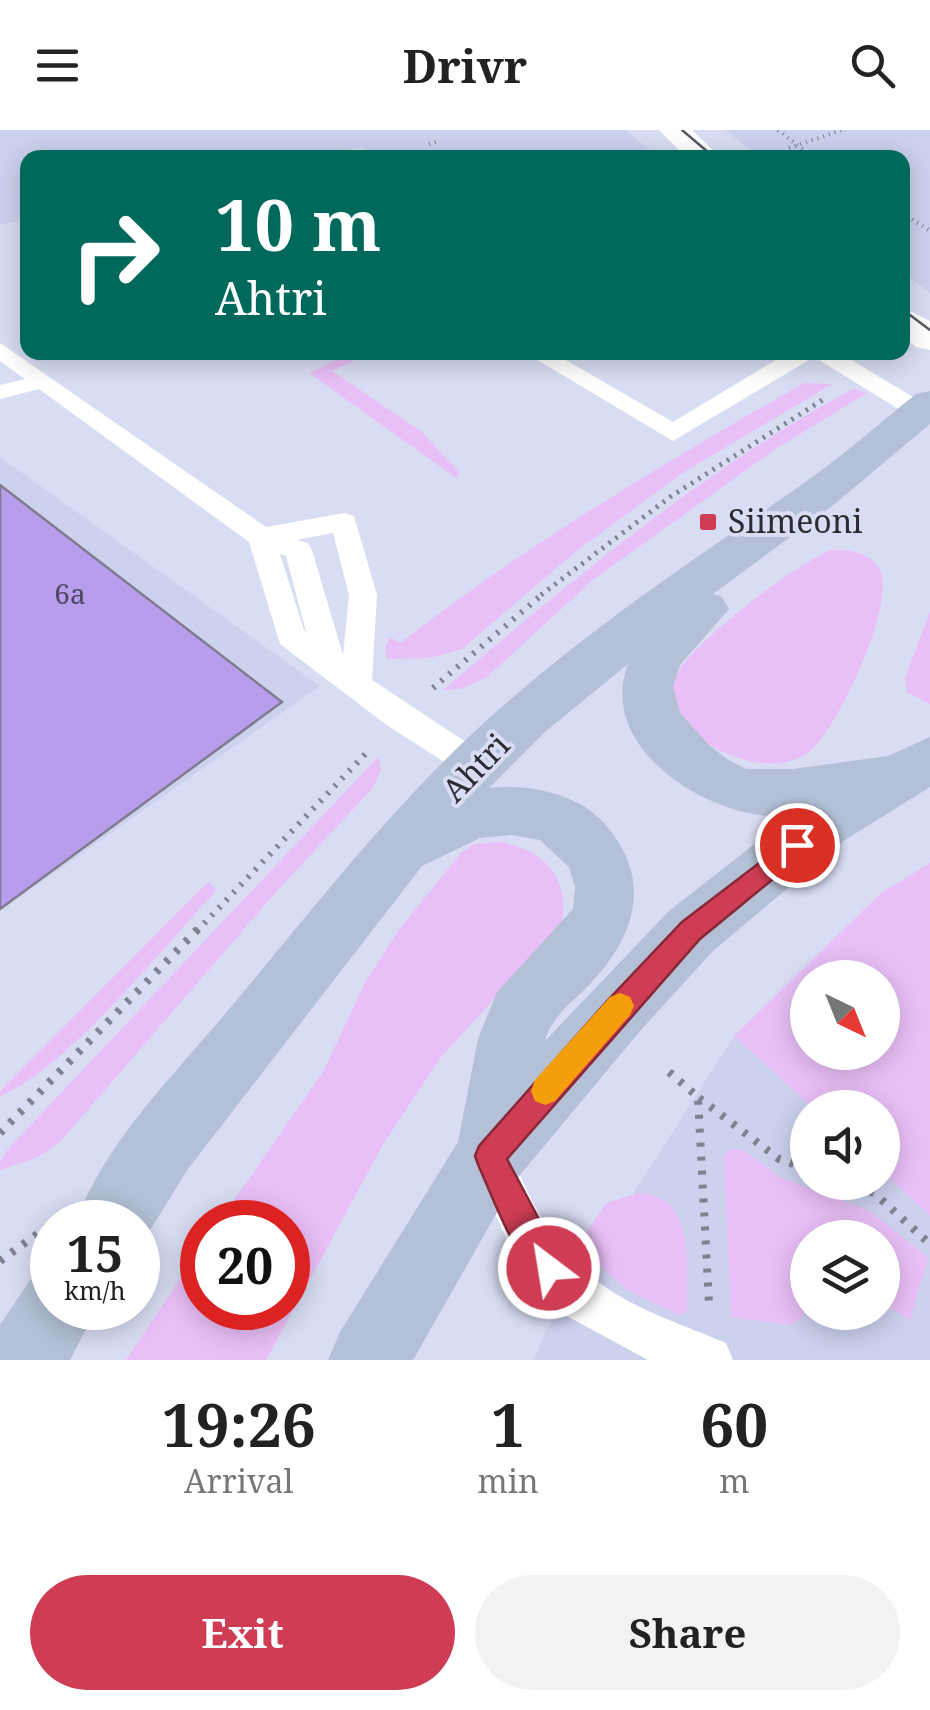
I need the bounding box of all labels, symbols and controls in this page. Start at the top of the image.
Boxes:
text: Drivr [403,35,527,96]
icon: menu [30,38,85,93]
icon: search [845,38,900,93]
text: 10 m [215,176,381,272]
icon: right [50,190,180,320]
text: Ahtri [215,267,327,328]
place label: Siimeoni [728,499,863,542]
marker: Siimeoni [697,511,719,533]
house number: 6a [54,574,86,612]
street label: Ahtri [432,723,518,810]
pin [755,803,840,888]
icon: arrive [770,818,825,873]
north arrow [790,960,900,1070]
map controls [790,960,900,1330]
button: sound [790,1090,900,1200]
speed limit sign: 20 [180,1200,310,1330]
position arrow [497,1216,601,1320]
text: 15 [67,1219,123,1287]
button: layers [790,1220,900,1330]
text: km/h [64,1273,126,1307]
text: 19:26 [162,1383,316,1465]
text: 1 [491,1383,525,1465]
text: 60 [700,1383,768,1465]
text: Arrival [184,1459,293,1502]
text: min [477,1459,539,1502]
text: m [719,1459,749,1502]
button: Exit [30,1575,455,1690]
button: Share [475,1575,900,1690]

